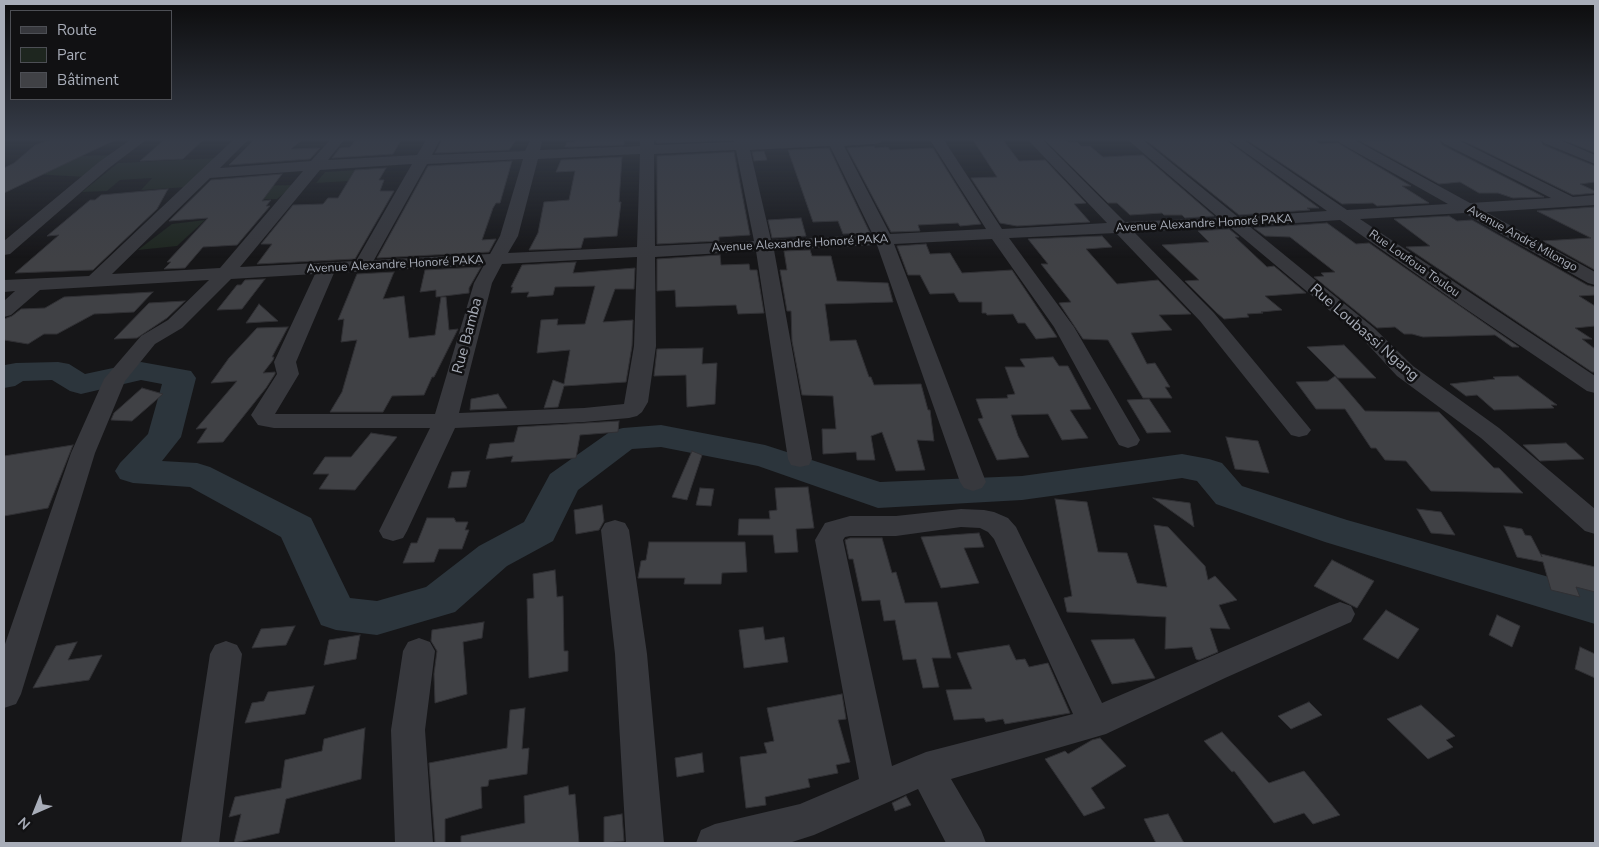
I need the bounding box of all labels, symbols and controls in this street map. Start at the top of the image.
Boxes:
legend [10,10,172,100]
text: Route [57,20,97,40]
text: Parc [57,45,86,65]
text: Bâtiment [57,70,118,90]
street label: Avenue André Milongo [1464,203,1580,275]
street label: Avenue Alexandre Honoré PAKA [1115,212,1293,236]
street label: Rue Loufoua Toulou [1366,227,1462,301]
street label: Avenue Alexandre Honoré PAKA [711,232,889,256]
street label: Avenue Alexandre Honoré PAKA [306,253,484,277]
street label: Rue Loubassi Ngang [1306,281,1422,385]
street label: Rue Bamba [449,296,487,376]
north arrow [10,787,60,837]
text: N [14,813,35,834]

